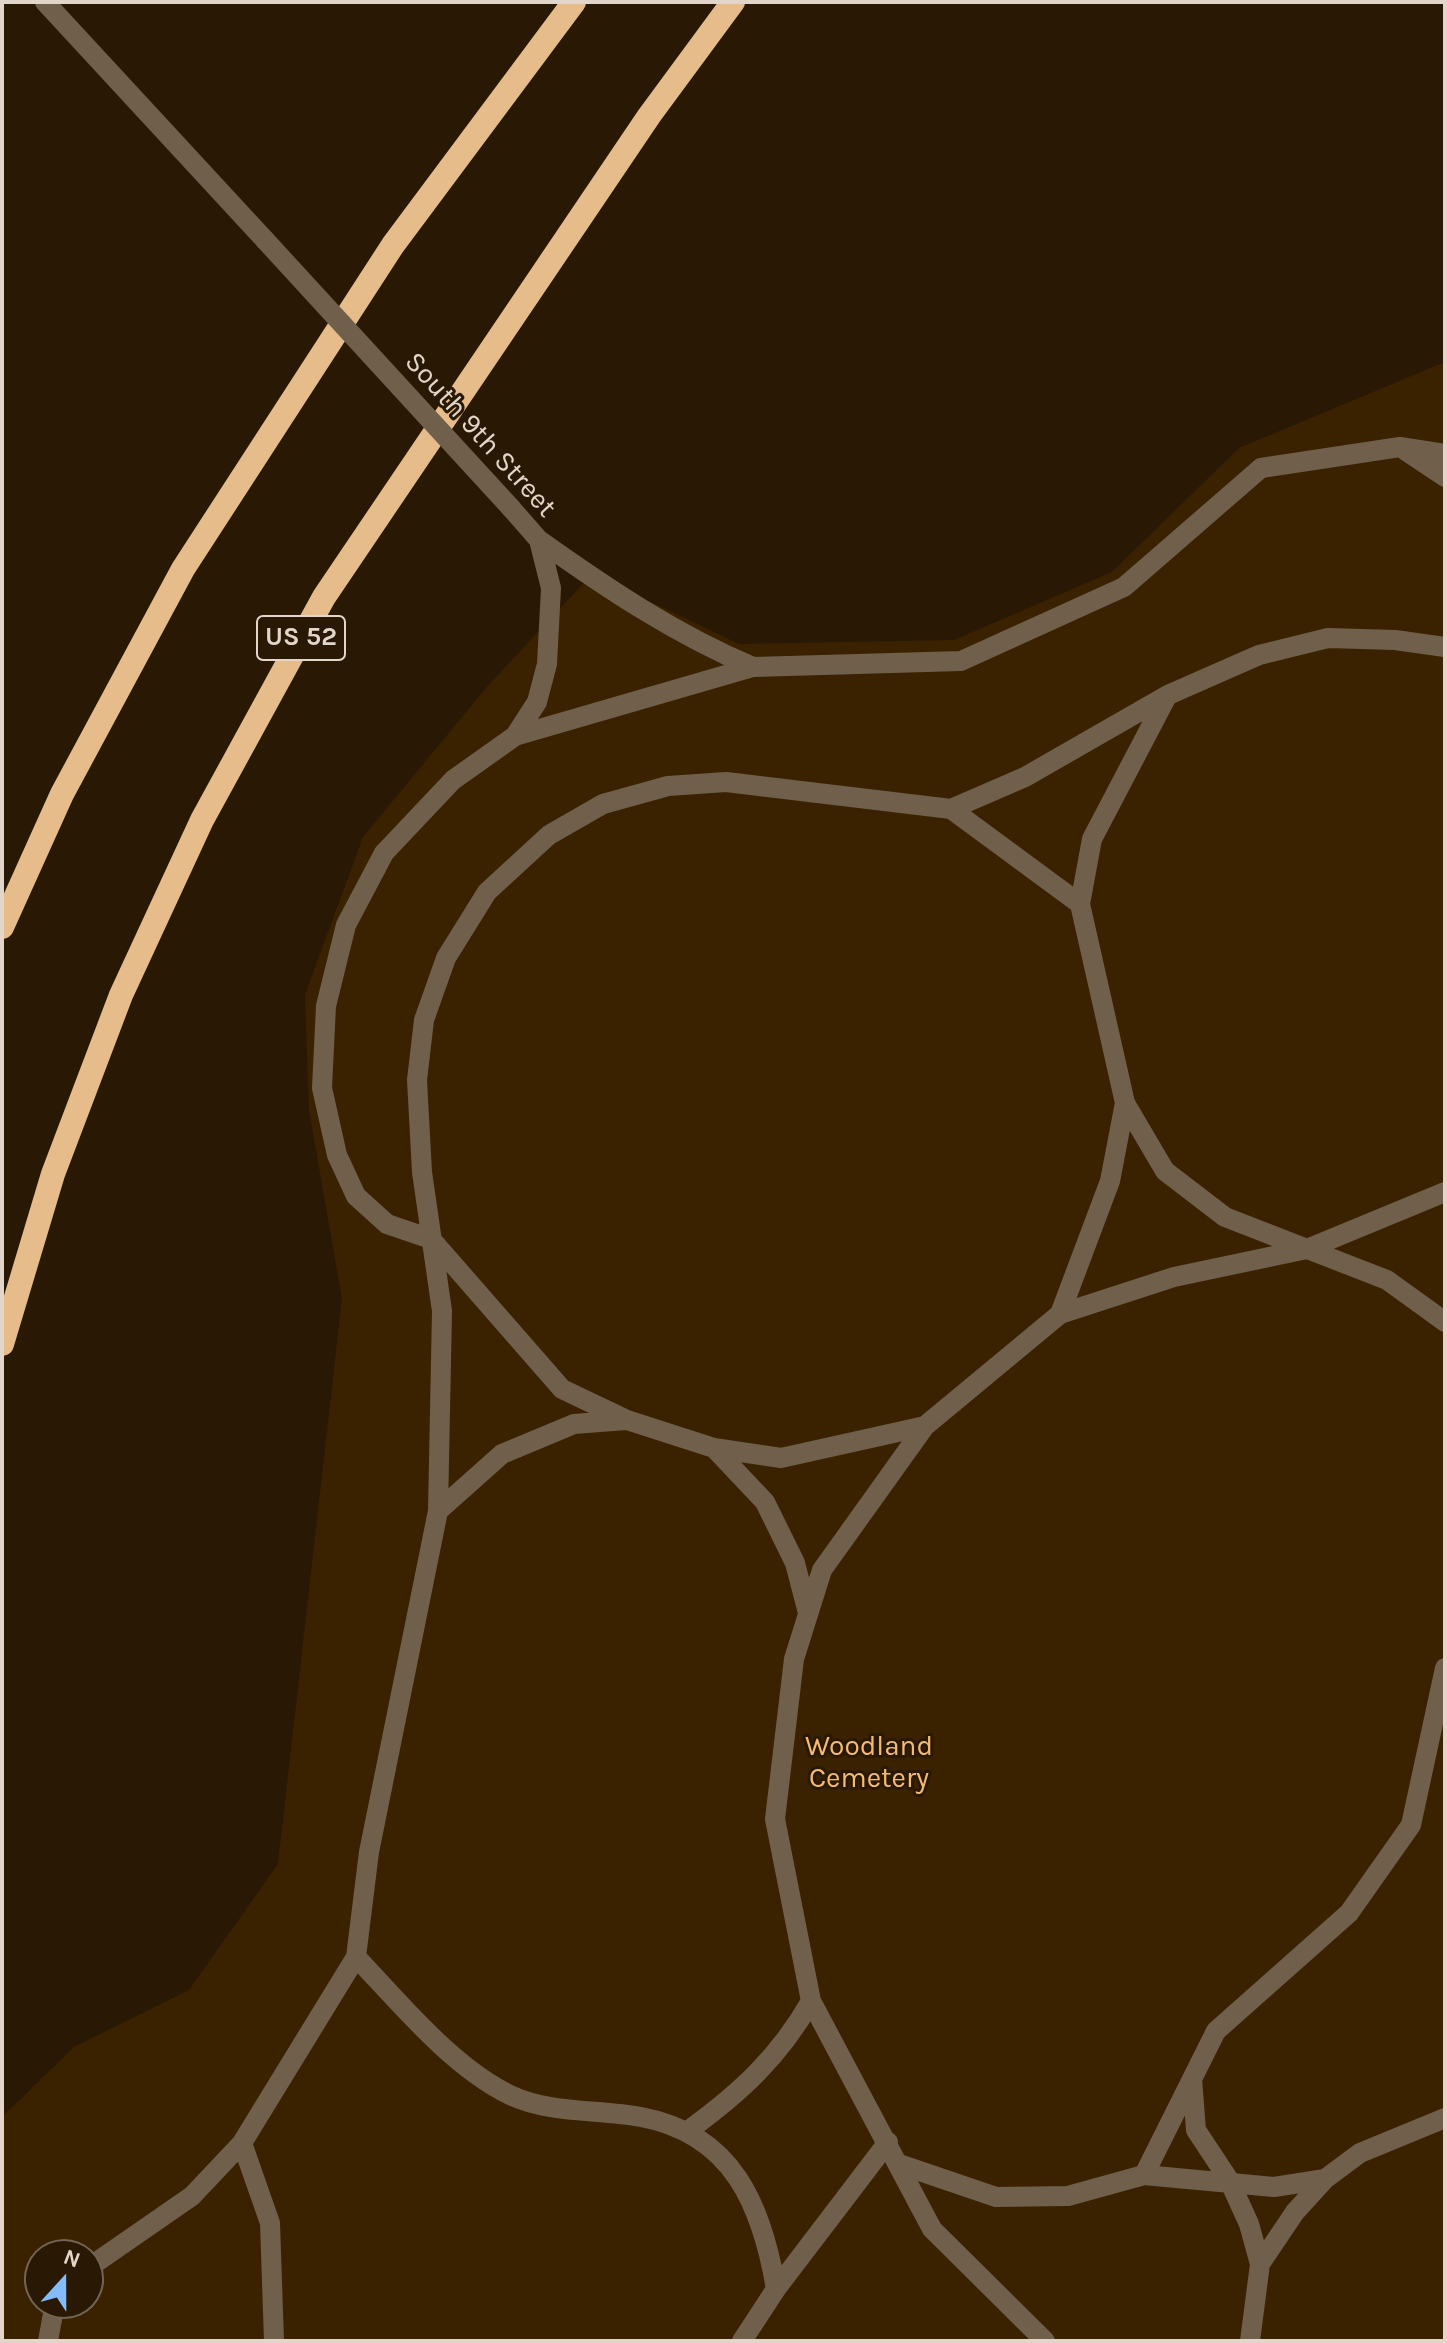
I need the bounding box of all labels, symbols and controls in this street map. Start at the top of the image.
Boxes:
street label: South 9th Street [397,346,563,524]
road number: US 52 [257,616,345,660]
park label: Woodland Cemetery [805,1730,933,1796]
north arrow [24,2239,104,2319]
text: N [60,2243,84,2273]

